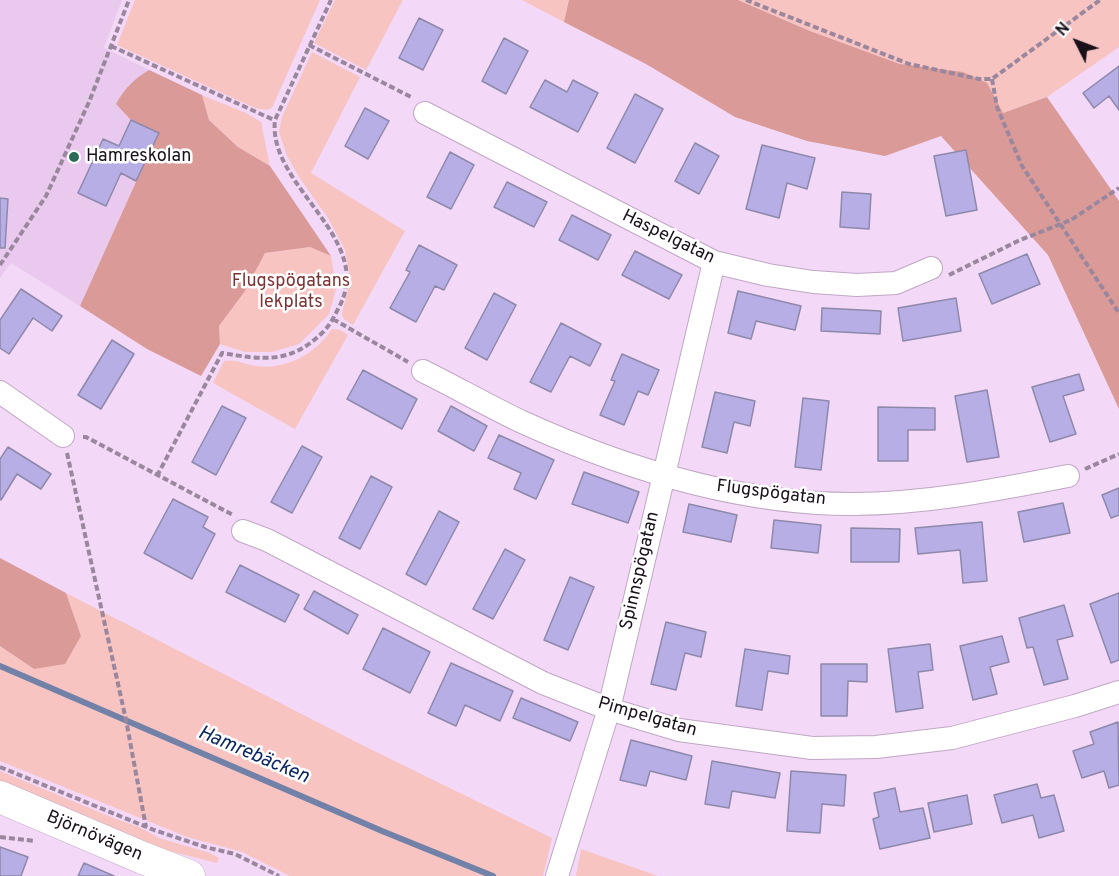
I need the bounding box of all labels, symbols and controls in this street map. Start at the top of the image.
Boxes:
north arrow [1047,12,1107,72]
text: N [1052,19,1075,41]
place label: Hamreskolan [86,146,191,168]
marker: Hamreskolan [67,150,81,164]
street label: Haspelgatan [618,206,718,270]
park label: Flugspögatans lekplats [232,271,350,314]
street label: Flugspögatan [715,477,827,511]
street label: Spinnspögatan [617,510,665,632]
street label: Pimpelgatan [595,694,699,742]
water label: Hamrebäcken [194,722,312,790]
street label: Björnövägen [43,807,145,867]

